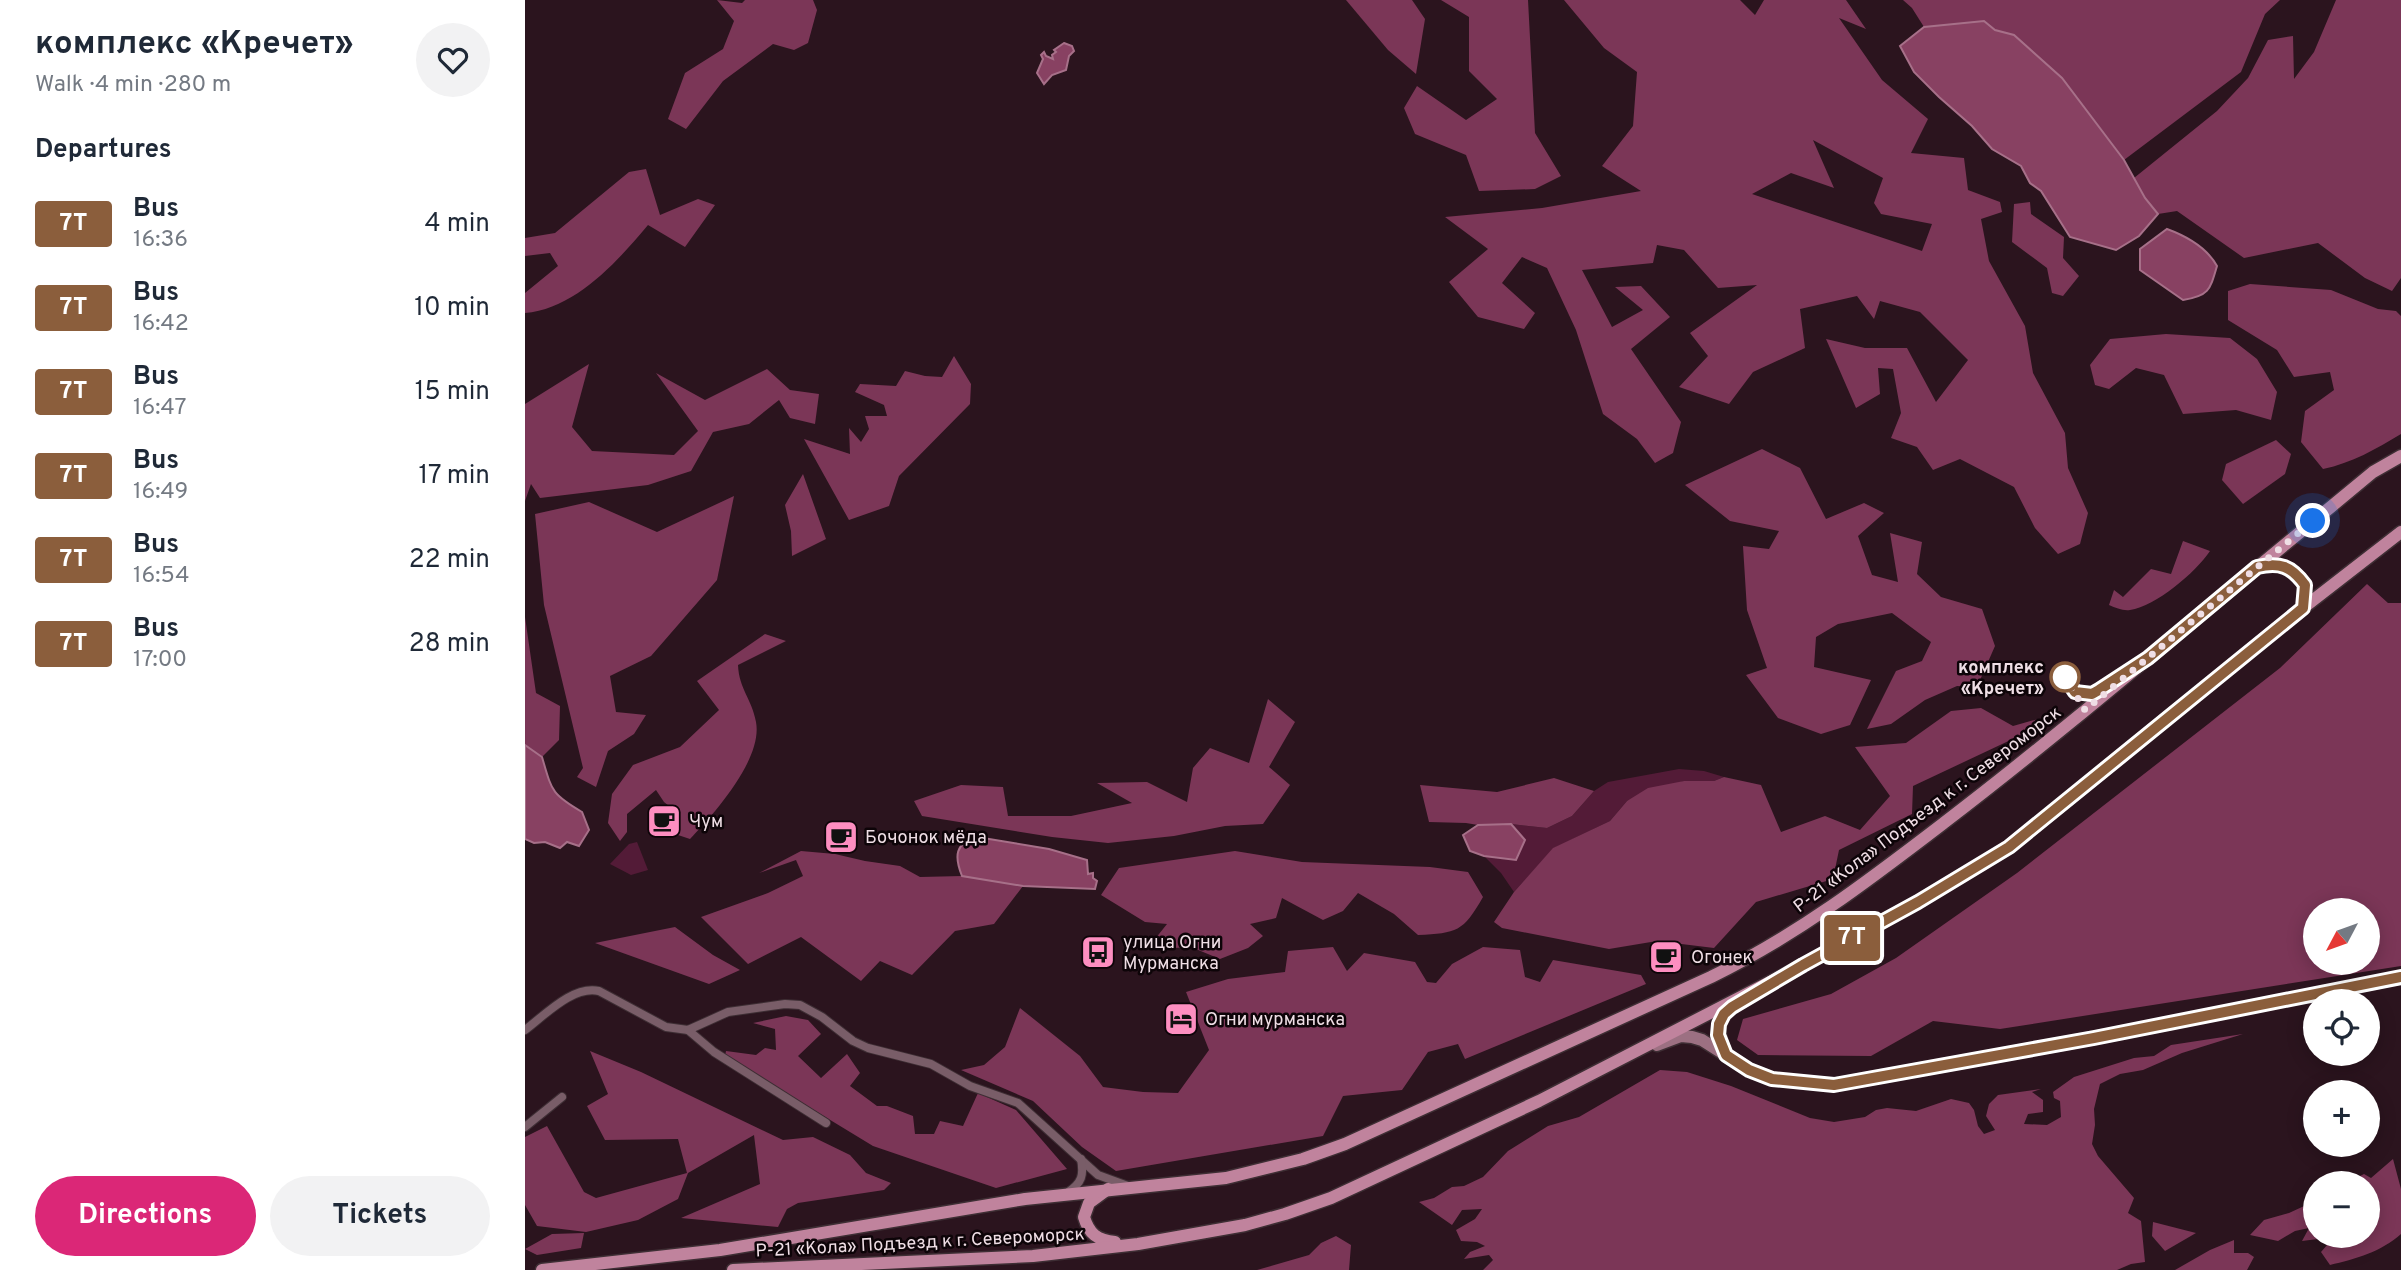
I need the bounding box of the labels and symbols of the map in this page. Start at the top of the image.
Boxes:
your location [2295,503,2330,538]
place label: комплекс «Кречет» [1958,657,2044,701]
marker: комплекс «Кречет» [2050,662,2080,692]
street label: Р-21 «Кола» Подъезд к г. Североморск [1789,702,2066,919]
cafe icon: Чум [645,802,683,840]
place label: Чум [689,811,723,834]
cafe icon: Бочонок мёда [822,818,860,856]
place label: Бочонок мёда [865,827,987,850]
north arrow [2303,898,2380,975]
line badge: 7Т [1821,915,1883,961]
place label: улица Огни Мурманска [1123,932,1221,976]
bus stop icon: улица Огни Мурманска [1079,933,1117,971]
cafe icon: Огонек [1647,938,1685,976]
place label: Огонек [1691,947,1753,970]
hotel icon: Огни мурманска [1162,1000,1200,1038]
place label: Огни мурманска [1205,1009,1345,1032]
street label: Р-21 «Кола» Подъезд к г. Североморск [755,1223,1085,1264]

